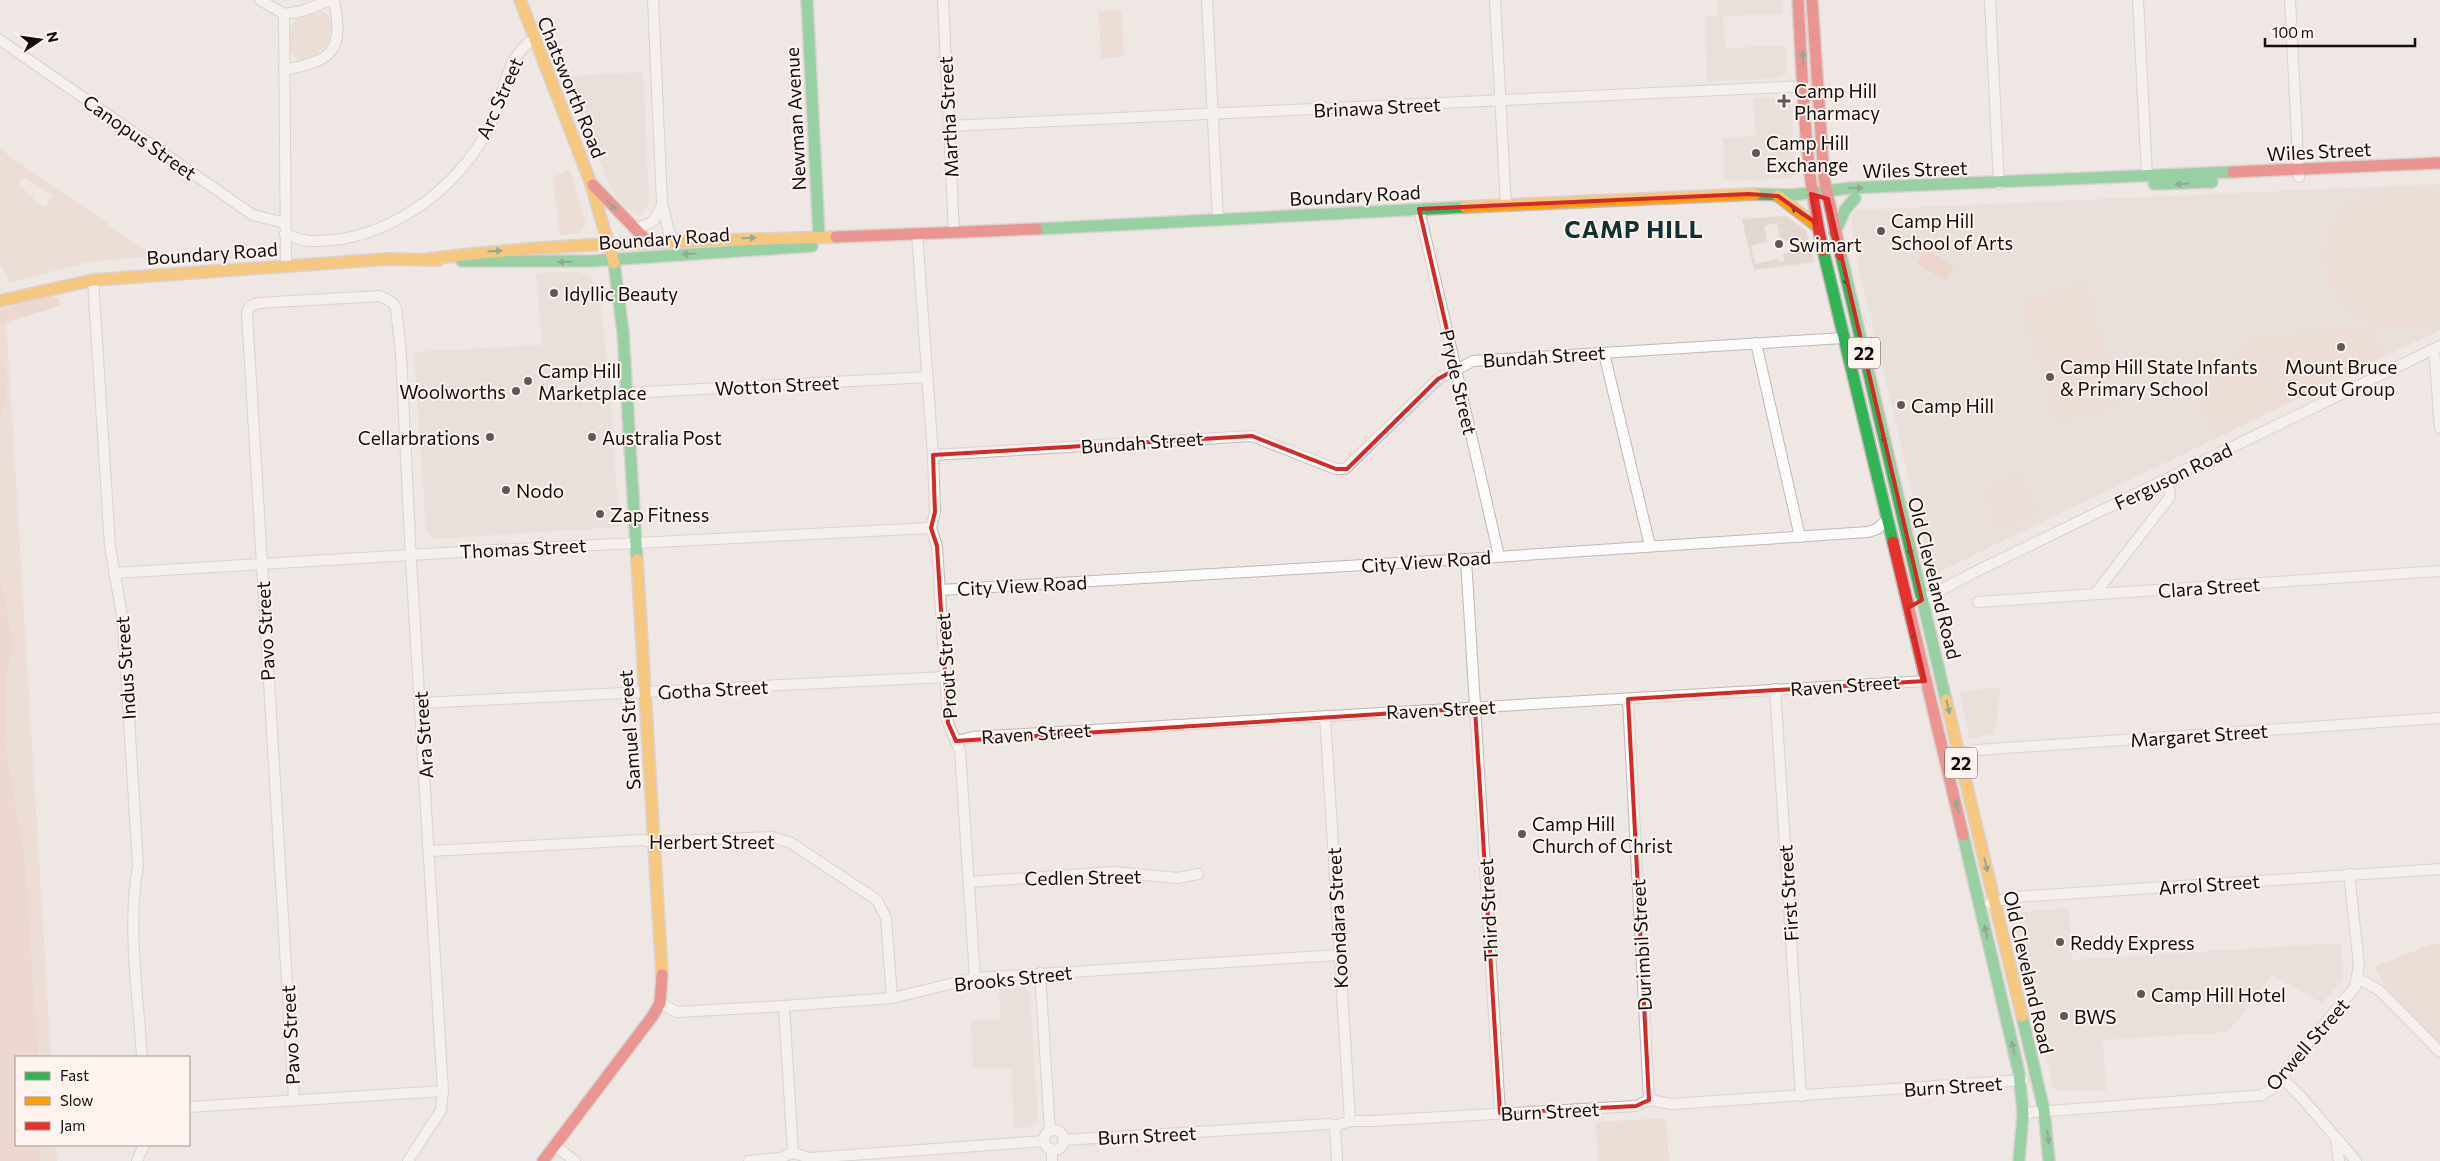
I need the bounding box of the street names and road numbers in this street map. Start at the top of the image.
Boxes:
street label: Chatsworth Road [533,13,611,161]
street label: Newman Avenue [780,47,810,191]
street label: Arc Street [471,53,527,142]
street label: Martha Street [933,56,963,178]
street label: Canopus Street [79,89,201,185]
street label: Brinawa Street [1313,92,1442,122]
street label: Wiles Street [2266,137,2372,165]
street label: Wiles Street [1862,156,1968,182]
street label: Boundary Road [1289,180,1421,210]
street label: Boundary Road [598,222,730,254]
street label: Boundary Road [146,237,278,269]
street label: Pryde Street [1436,327,1482,437]
road number: 22 [1848,338,1880,368]
street label: Bundah Street [1482,340,1606,372]
street label: Wotton Street [714,370,840,400]
street label: Bundah Street [1080,426,1204,458]
street label: Ferguson Road [2110,438,2236,514]
street label: Old Cleveland Road [1904,494,1966,662]
street label: Thomas Street [459,533,587,563]
street label: City View Road [1360,545,1492,577]
street label: City View Road [956,570,1088,600]
street label: Clara Street [2157,572,2261,602]
street label: Pavo Street [251,580,279,681]
street label: Prout Street [931,612,961,720]
street label: Indus Street [110,615,140,721]
street label: Samuel Street [613,669,645,791]
street label: Raven Street [1789,670,1901,700]
street label: Gotha Street [657,675,769,703]
street label: Ara Street [408,690,438,780]
street label: Raven Street [1385,695,1497,723]
street label: Raven Street [980,718,1092,748]
street label: Margaret Street [2129,719,2269,751]
road number: 22 [1945,748,1977,778]
street label: Herbert Street [649,830,775,853]
street label: First Street [1773,844,1803,942]
street label: Koondara Street [1322,847,1352,989]
street label: Third Street [1474,857,1502,962]
street label: Cedlen Street [1024,864,1142,890]
street label: Arrol Street [2158,869,2261,899]
street label: Durimbil Street [1626,878,1656,1011]
street label: Old Cleveland Road [1999,888,2059,1056]
street label: Brooks Street [953,960,1073,996]
street label: Pavo Street [276,984,304,1085]
street label: Orwell Street [2261,993,2354,1095]
street label: Burn Street [1903,1071,2003,1101]
street label: Burn Street [1500,1097,1600,1125]
street label: Burn Street [1097,1121,1197,1149]

